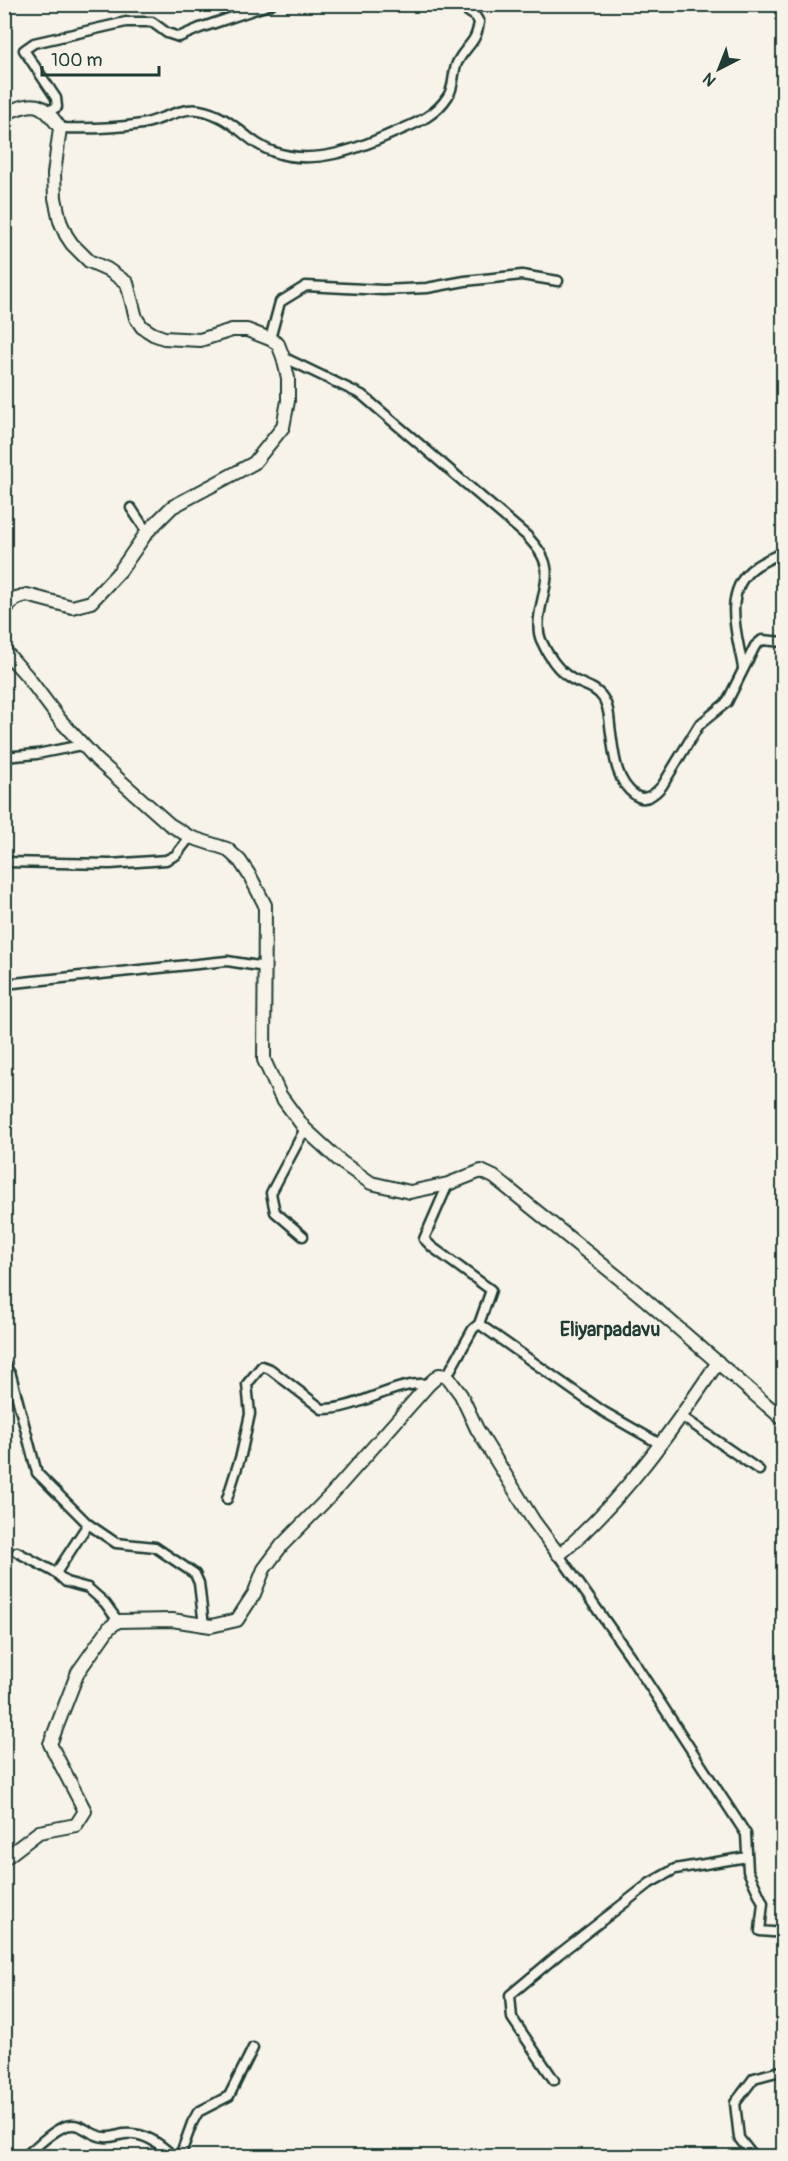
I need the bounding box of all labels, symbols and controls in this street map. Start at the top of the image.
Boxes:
scale bar [42,39,159,77]
north arrow [689,39,749,99]
text: 100 m [51,49,103,72]
text: N [699,68,720,90]
district label: Eliyarpadavu [560,1317,660,1342]

